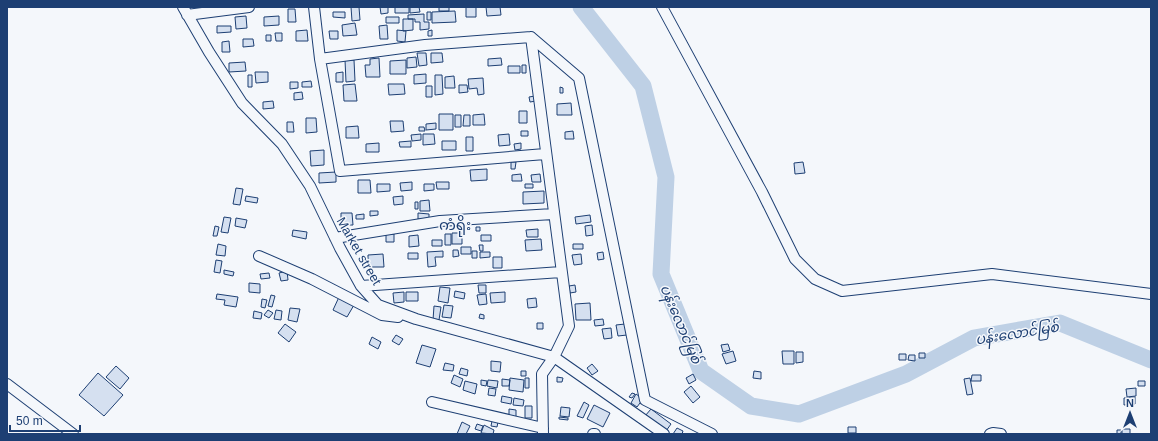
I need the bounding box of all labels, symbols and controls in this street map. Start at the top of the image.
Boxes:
street label: Market street [334,214,385,288]
district label: ကံရိုး [439,215,471,237]
water label: ပန်းလောင်မြစ် [653,281,707,369]
water label: ပန်းလောင်မြစ် [974,316,1062,351]
north arrow [1110,393,1150,433]
text: N [1126,397,1134,409]
scale bar [10,407,80,433]
text: 50 m [16,414,43,428]

